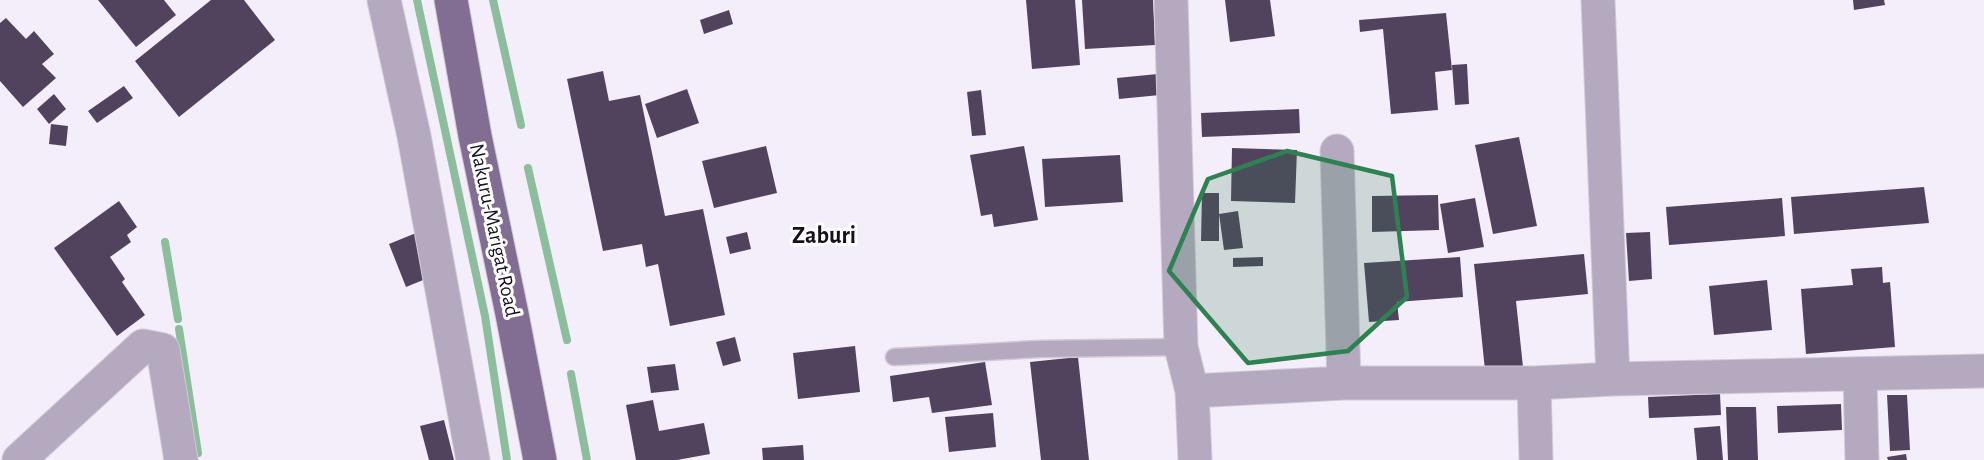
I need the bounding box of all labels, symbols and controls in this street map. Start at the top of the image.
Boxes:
street label: Nakuru-Marigat Road [466,142,523,319]
district label: Zaburi [792,224,856,248]

